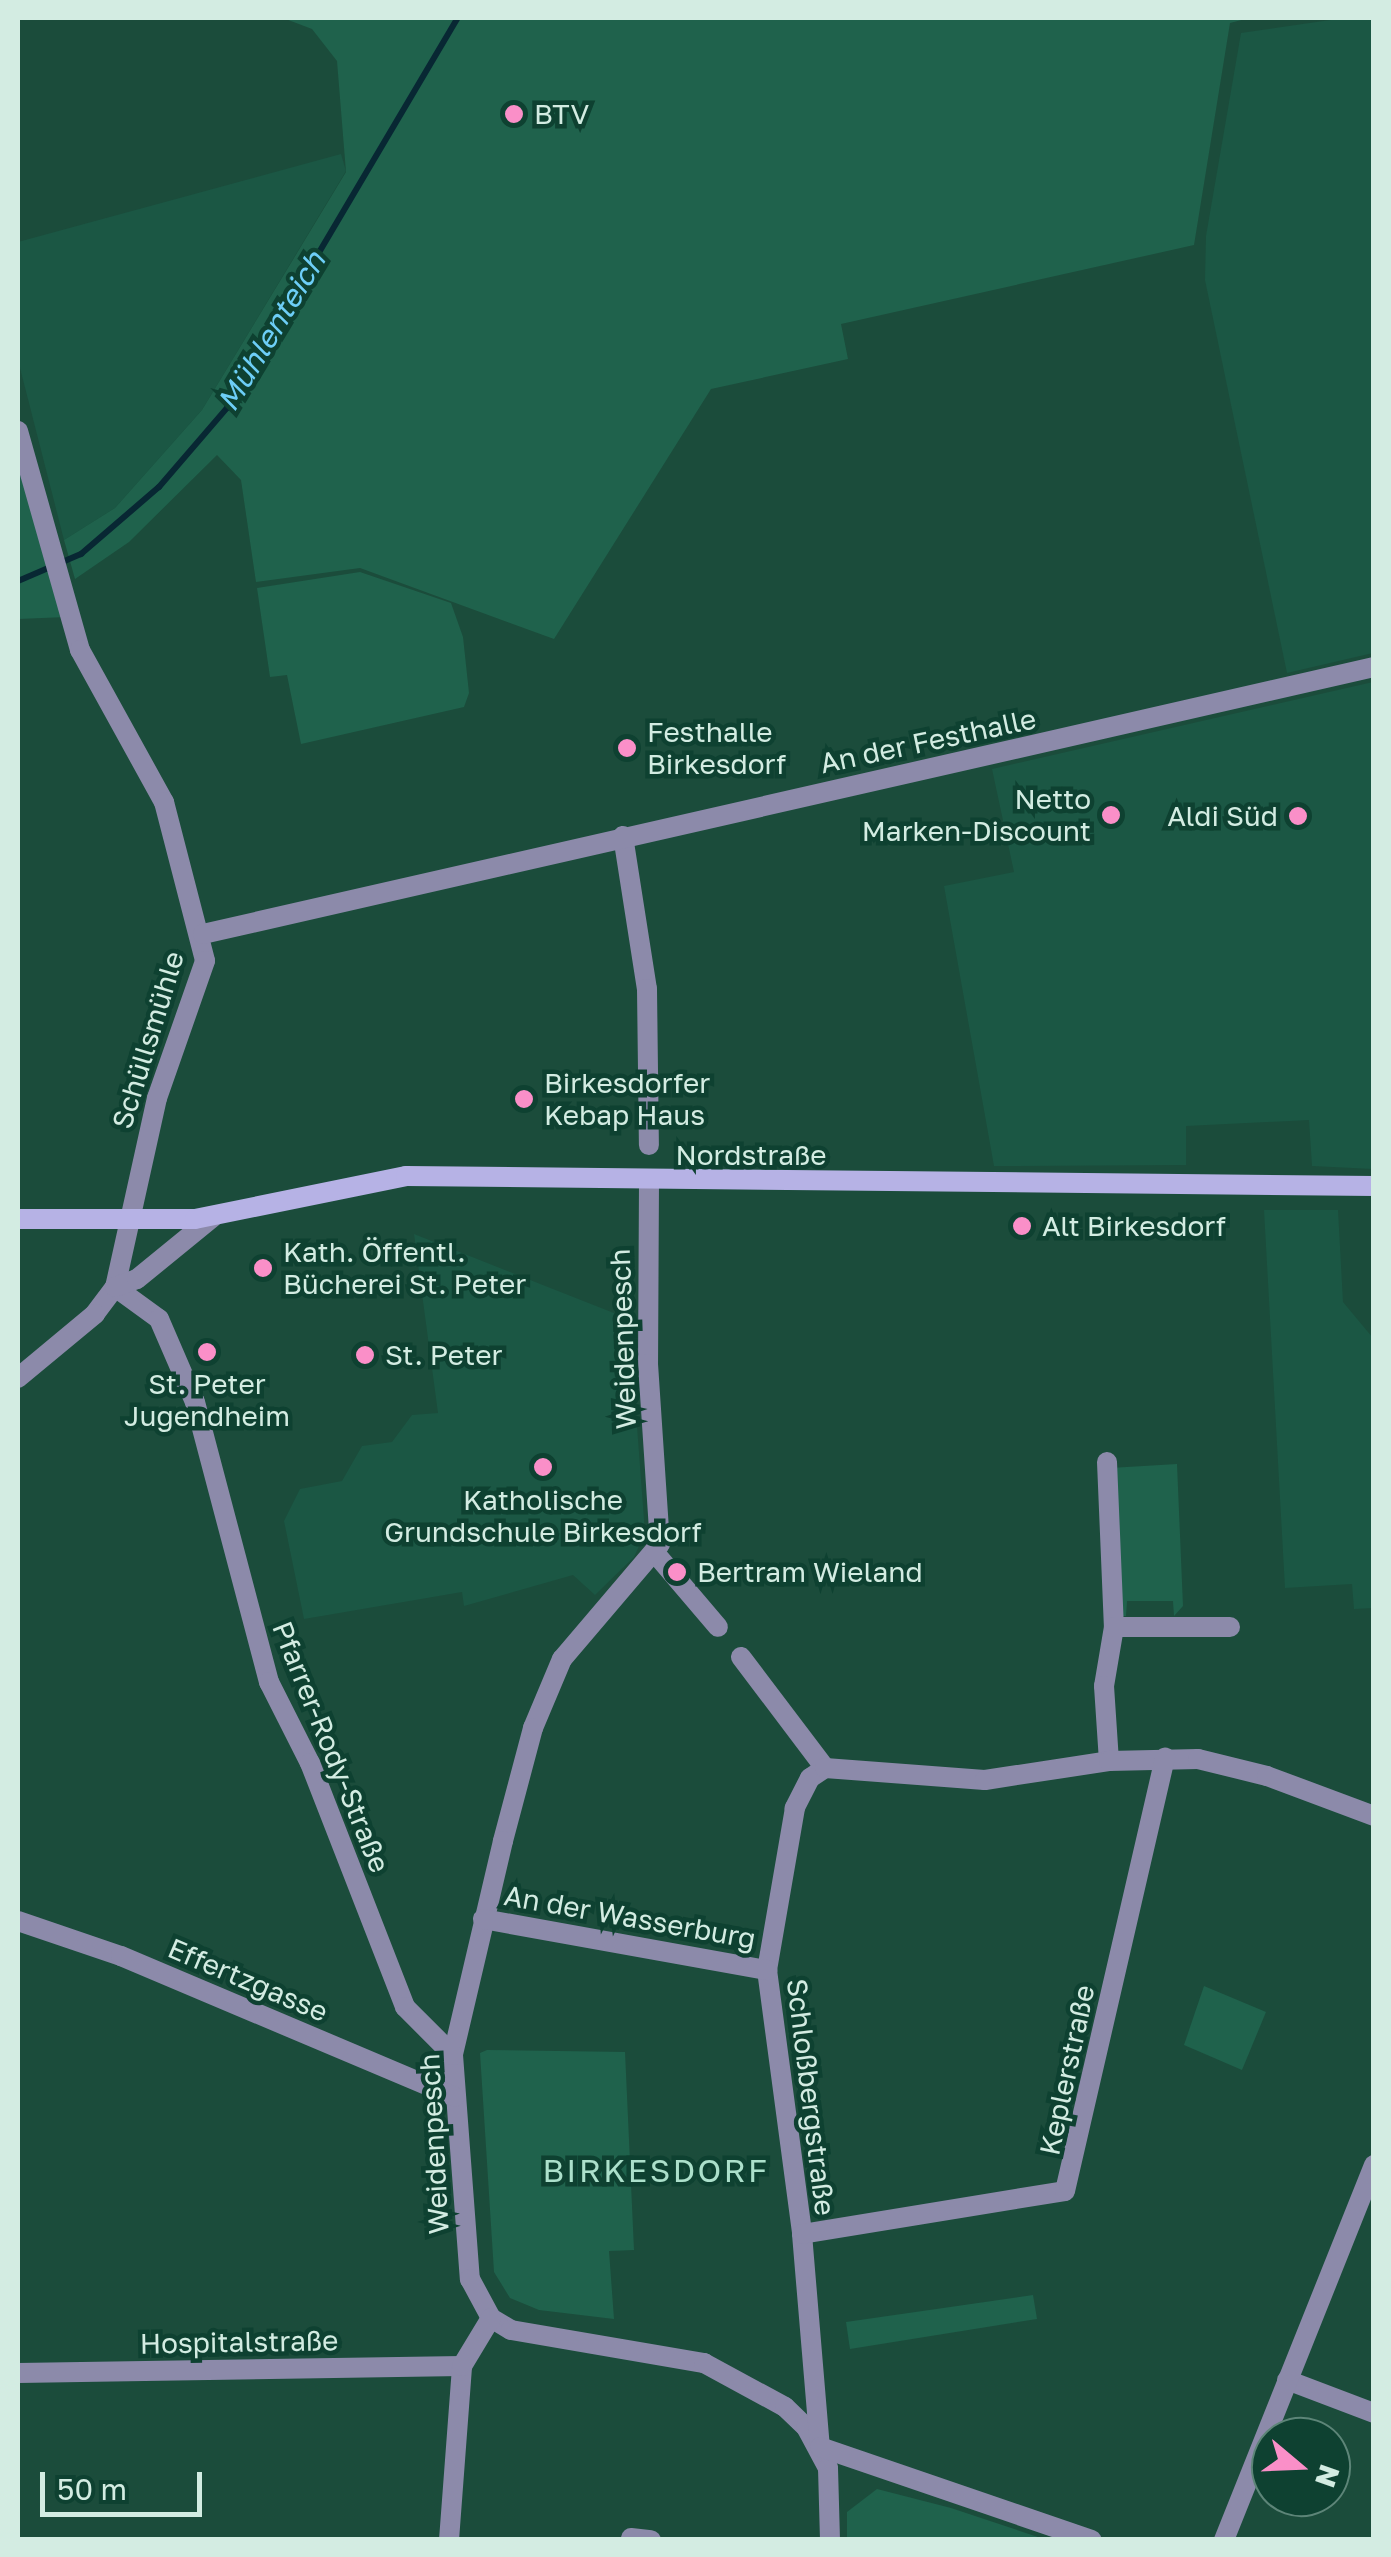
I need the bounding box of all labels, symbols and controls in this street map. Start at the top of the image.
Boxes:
place label: BTV [534,97,589,131]
marker: BTV [503,103,525,125]
water label: Mühlenteich [209,245,333,417]
street label: An der Festhalle [817,702,1039,780]
place label: Festhalle Birkesdorf [647,715,786,781]
marker: Festhalle Birkesdorf [616,737,638,759]
place label: Netto Marken-Discount [862,782,1091,848]
place label: Aldi Süd [1167,799,1278,833]
marker: Netto Marken-Discount [1100,804,1122,826]
marker: Aldi Süd [1287,805,1309,827]
street label: Schüllsmühle [105,947,191,1133]
place label: Birkesdorfer Kebap Haus [544,1066,710,1132]
marker: Birkesdorfer Kebap Haus [513,1088,535,1110]
street label: Nordstraße [676,1138,826,1172]
place label: Alt Birkesdorf [1042,1209,1226,1243]
marker: Alt Birkesdorf [1011,1215,1033,1237]
place label: Kath. Öffentl. Bücherei St. Peter [283,1235,526,1301]
street label: Weidenpesch [603,1248,643,1430]
marker: Kath. Öffentl. Bücherei St. Peter [252,1257,274,1279]
place label: St. Peter [385,1338,502,1372]
marker: St. Peter Jugendheim [196,1341,218,1363]
marker: St. Peter [354,1344,376,1366]
place label: St. Peter Jugendheim [124,1367,290,1433]
marker: Katholische Grundschule Birkesdorf [532,1456,554,1478]
place label: Katholische Grundschule Birkesdorf [384,1483,702,1549]
place label: Bertram Wieland [697,1555,923,1589]
marker: Bertram Wieland [666,1561,688,1583]
street label: Pfarrer-Rody-Straße [265,1617,397,1877]
street label: An der Wasserburg [502,1878,758,1956]
street label: Effertzgasse [163,1931,333,2029]
street label: Schloßbergstraße [780,1977,842,2217]
street label: Keplerstraße [1033,1982,1101,2158]
street label: Weidenpesch [412,2053,456,2235]
district label: BIRKESDORF [542,2151,770,2189]
street label: Hospitalstraße [139,2323,339,2361]
north arrow [1251,2417,1351,2517]
scale bar [45,2452,208,2514]
text: N [1309,2461,1347,2492]
text: 50 m [57,2471,127,2507]

